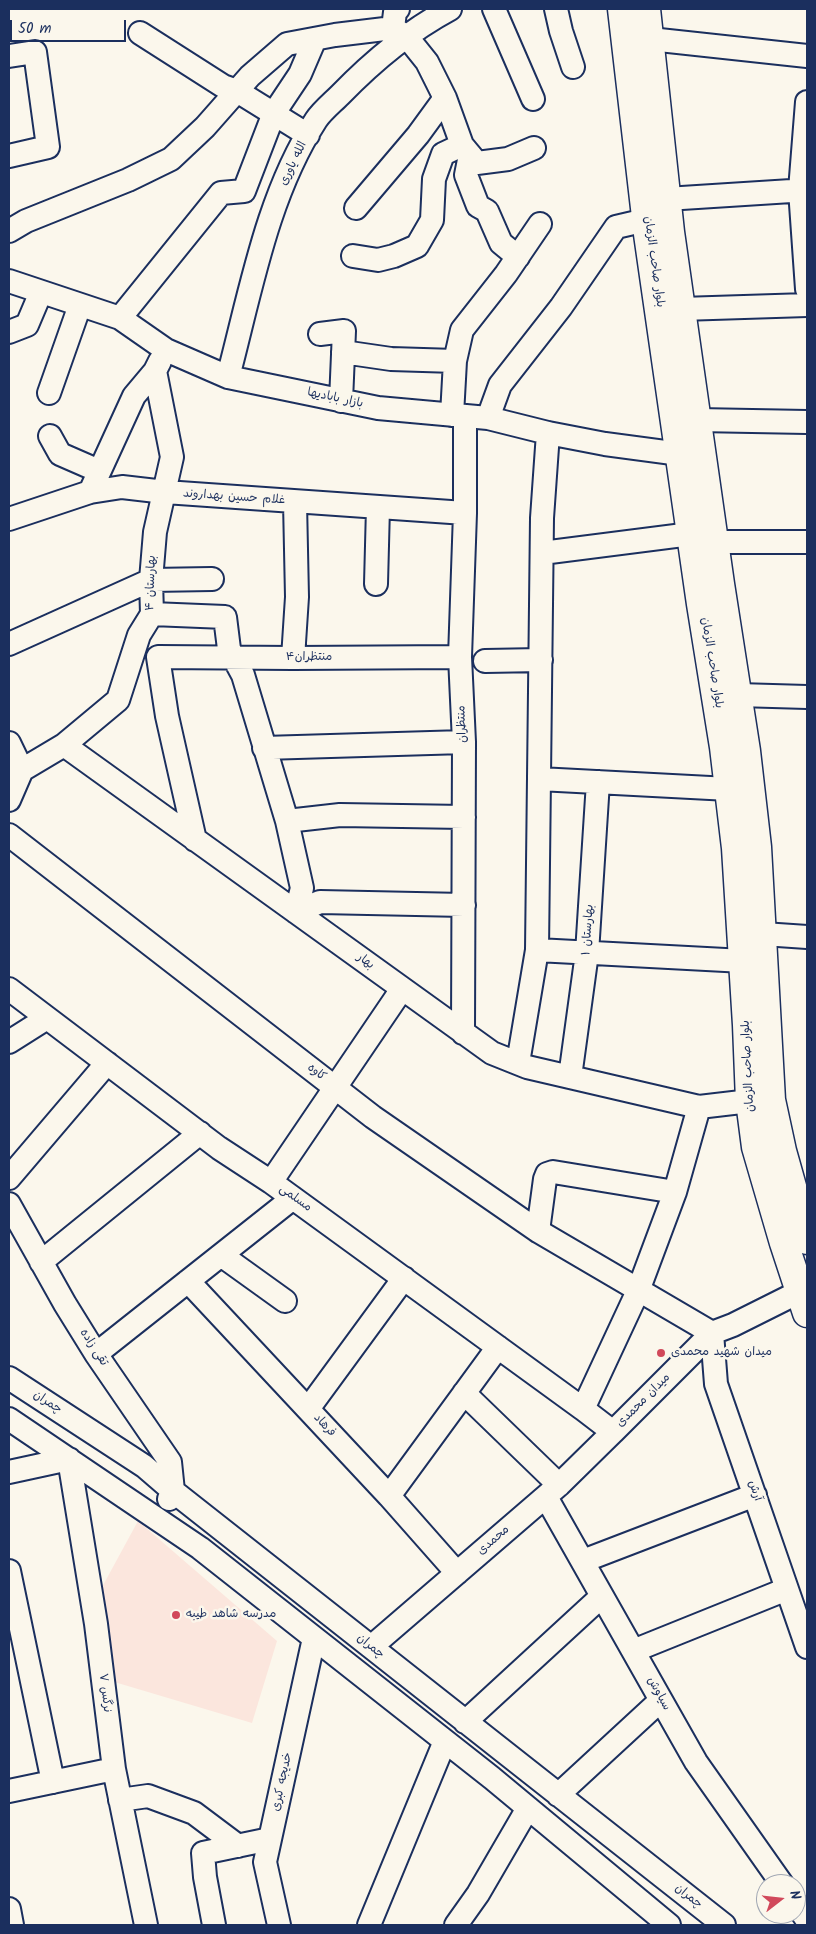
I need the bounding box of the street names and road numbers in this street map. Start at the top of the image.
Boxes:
street label: الله یاوری [277,140,311,188]
street label: بلوار صاحب الزمان [639,216,667,308]
street label: بازار بابادیها [306,386,364,412]
street label: غلام حسین بهداروند [182,487,286,509]
street label: بهارستان ۴ [144,555,160,611]
street label: بلوار صاحب الزمان [697,617,725,709]
street label: منتظران۴ [286,651,332,665]
street label: منتظران [455,705,471,743]
street label: بهارستان ۱ [580,904,598,956]
street label: بهار [353,951,377,973]
street label: بلوار صاحب الزمان [739,1020,759,1112]
street label: کاوه [304,1061,328,1085]
street label: مسلمی [276,1182,314,1216]
street label: تقی زاده [76,1327,110,1369]
street label: میدان محمدی [614,1371,674,1431]
street label: چمران [30,1388,64,1418]
street label: فرهاد [310,1412,338,1440]
street label: آرش [744,1479,764,1503]
street label: محمدی [475,1523,513,1559]
street label: چمران [353,1632,387,1662]
street label: نرگس ۷ [94,1673,114,1713]
street label: سیاوش [643,1675,673,1713]
street label: خدیجه کبری [270,1751,296,1813]
street label: چمران [671,1882,705,1912]

